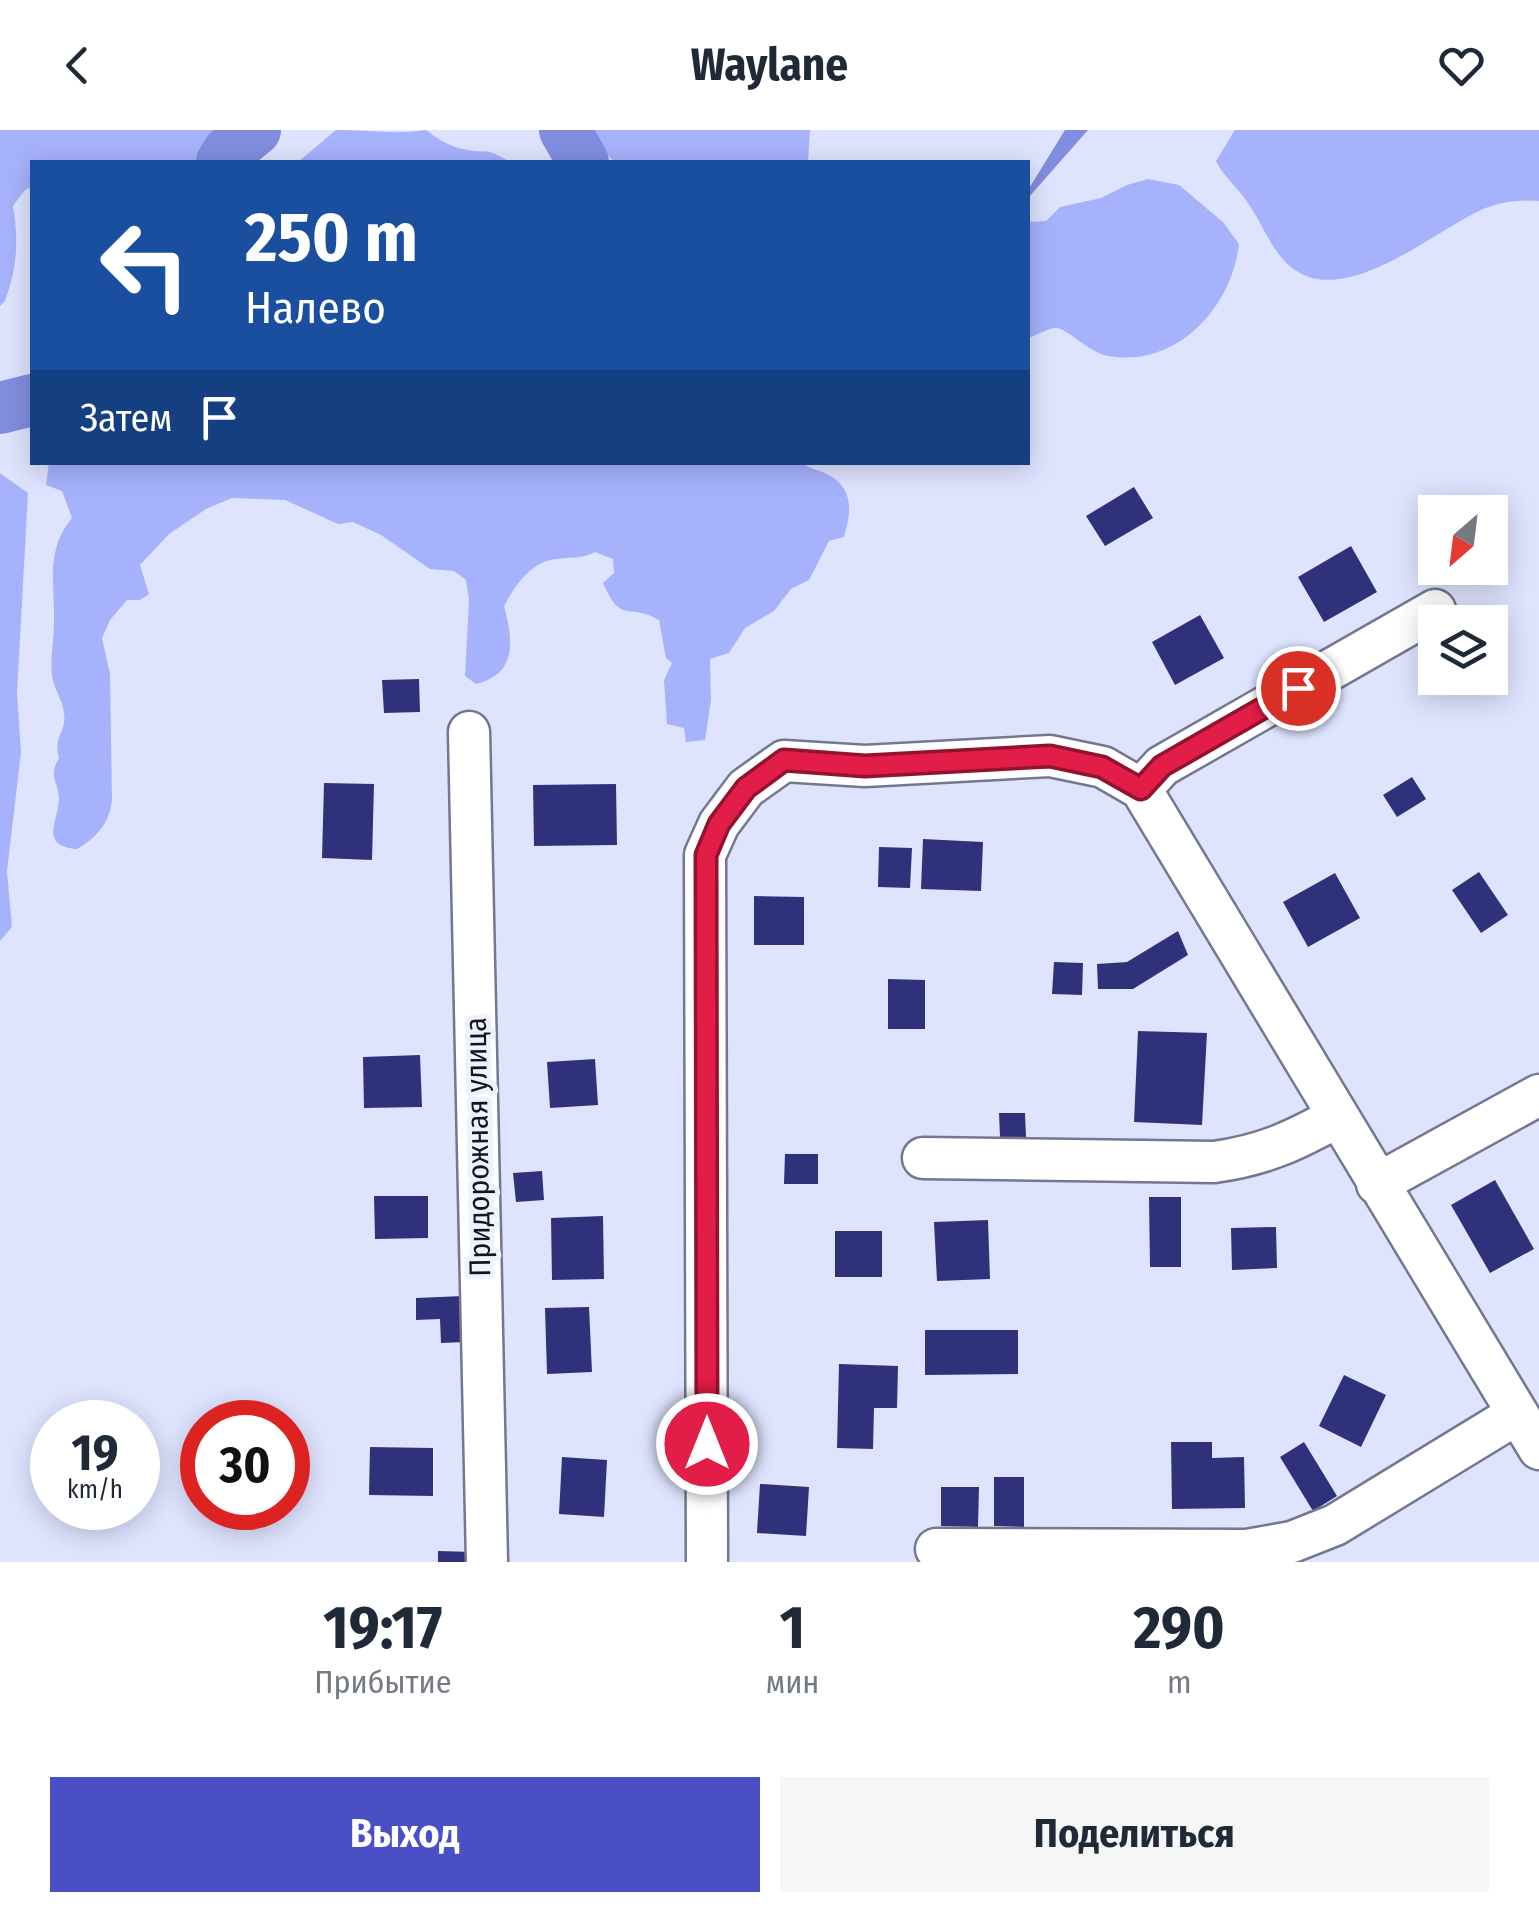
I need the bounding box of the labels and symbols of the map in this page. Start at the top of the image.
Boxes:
north arrow [1418,495,1508,585]
pin [1256,646,1341,731]
street label: Придорожная улица [458,1017,498,1277]
position arrow [655,1392,759,1496]
speed limit sign: 30 [180,1400,310,1530]

